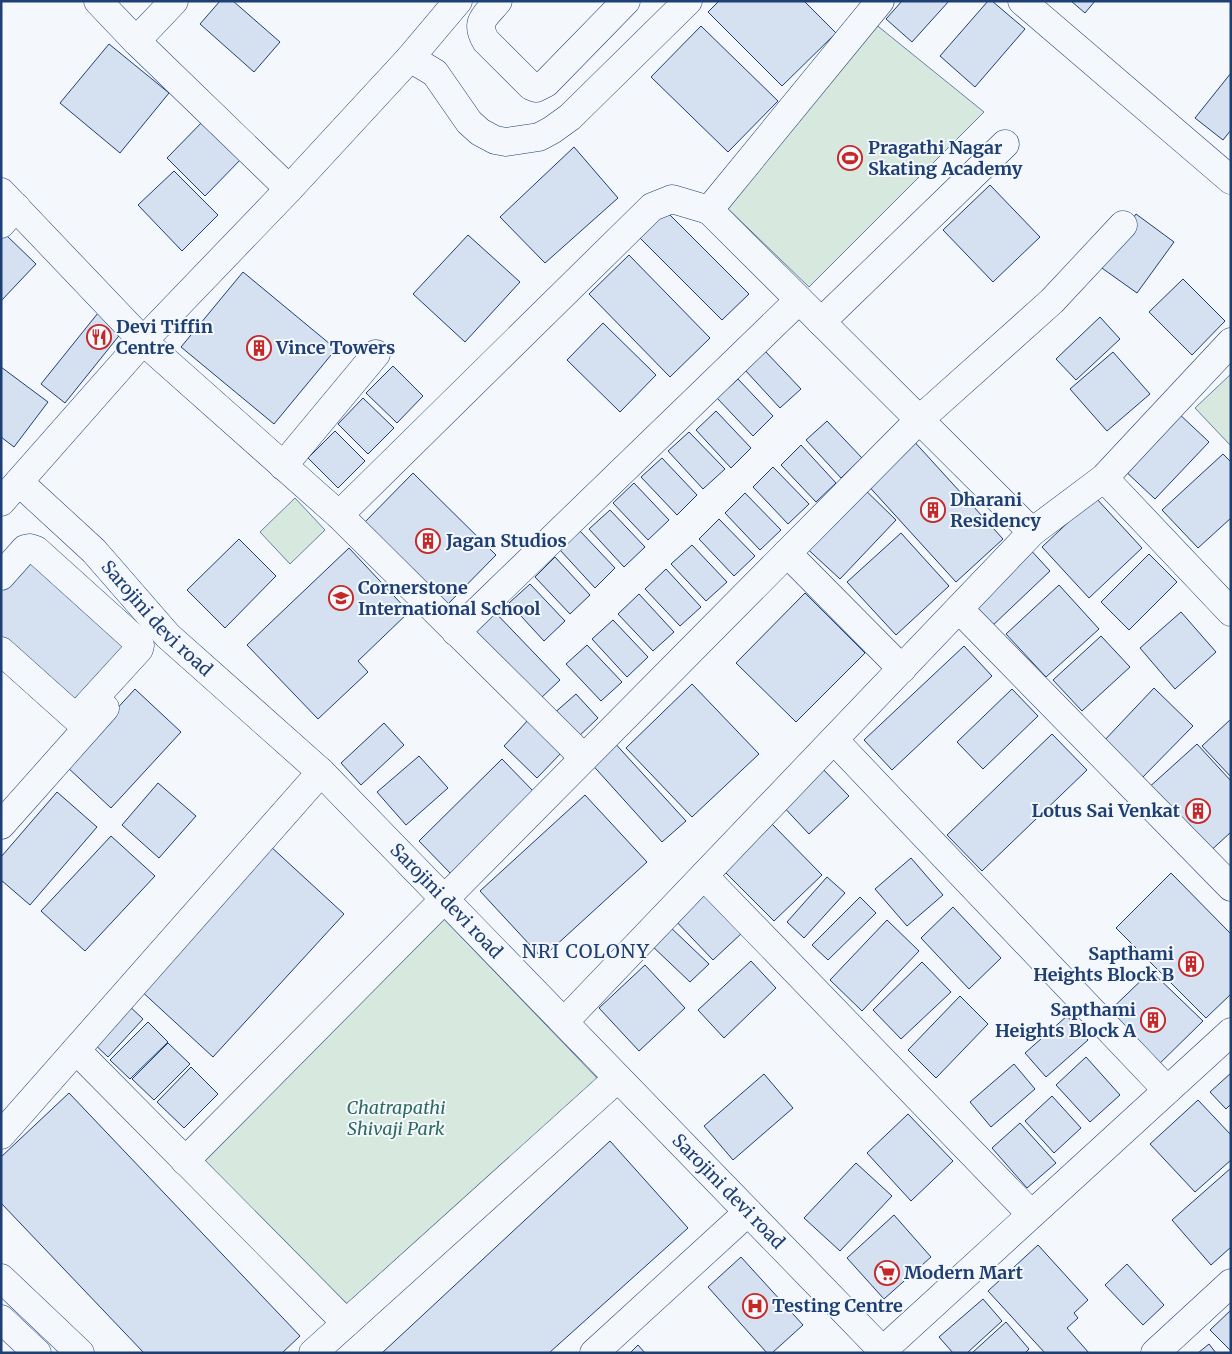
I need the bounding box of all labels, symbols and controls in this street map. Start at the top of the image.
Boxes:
place label: Pragathi Nagar Skating Academy [868,136,1023,180]
sports icon: Pragathi Nagar Skating Academy [837,145,863,171]
place label: Devi Tiffin Centre [116,315,213,359]
restaurant icon: Devi Tiffin Centre [86,324,112,350]
building icon: Vince Towers [246,335,272,361]
place label: Vince Towers [275,336,395,359]
place label: Dharani Residency [950,488,1041,532]
building icon: Dharani Residency [920,497,946,523]
building icon: Jagan Studios [415,528,441,554]
place label: Jagan Studios [445,529,567,552]
street label: Sarojini devi road [96,555,217,681]
place label: Cornerstone International School [358,576,541,620]
school or university icon: Cornerstone International School [328,585,354,611]
building icon: Lotus Sai Venkat [1185,798,1211,824]
place label: Lotus Sai Venkat [1032,799,1181,822]
street label: Sarojini devi road [385,838,508,963]
district label: NRI COLONY [522,939,650,963]
place label: Sapthami Heights Block B [1033,942,1174,986]
building icon: Sapthami Heights Block B [1178,951,1204,977]
place label: Sapthami Heights Block A [995,998,1136,1042]
building icon: Sapthami Heights Block A [1140,1007,1166,1033]
park label: Chatrapathi Shivaji Park [347,1096,445,1140]
street label: Sarojini devi road [668,1129,790,1254]
supermarket icon: Modern Mart [874,1260,900,1286]
place label: Modern Mart [904,1261,1024,1284]
hospital icon: Testing Centre [742,1293,768,1319]
place label: Testing Centre [772,1294,903,1317]

